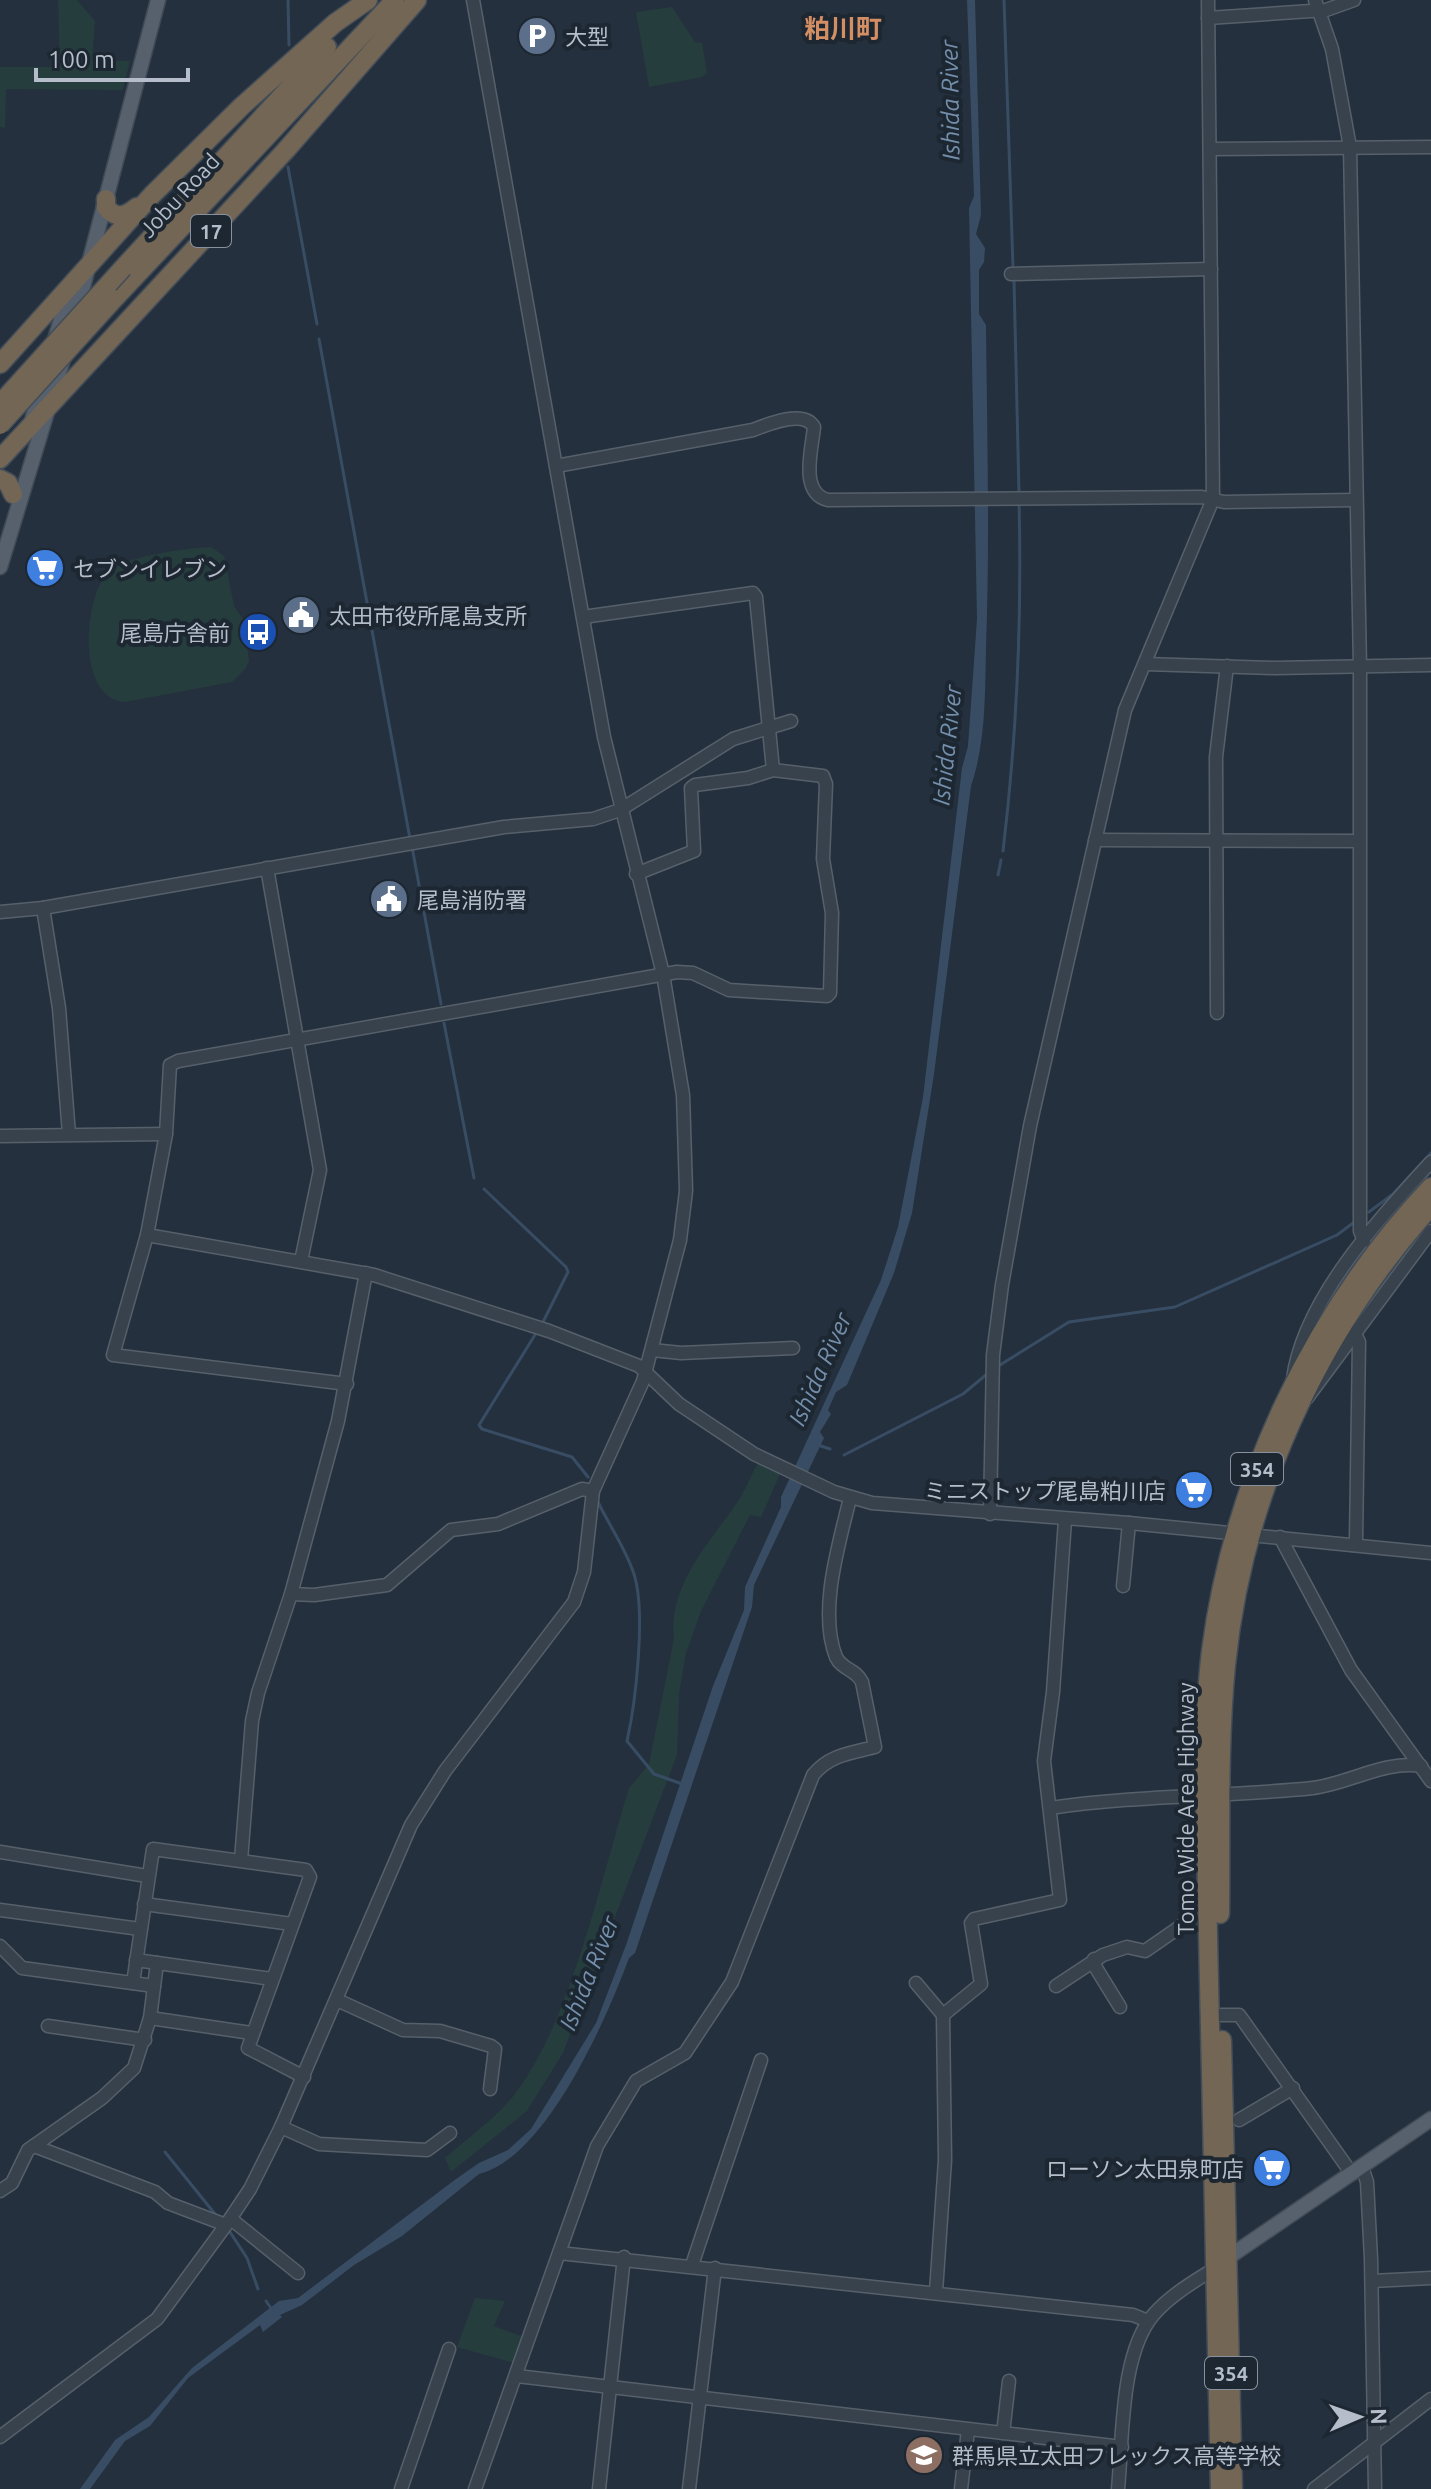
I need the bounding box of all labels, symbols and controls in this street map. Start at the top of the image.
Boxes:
district label: 粕川町 [804,14,882,43]
parking icon: 大型 [516,15,558,57]
place label: 大型 [565,24,609,49]
scale bar [36,32,188,82]
water label: Ishida River [935,39,965,161]
text: 100 m [48,46,115,73]
street label: Jobu Road [134,148,224,242]
road number: 17 [191,215,231,247]
supermarket icon: セブンイレブン [24,547,66,589]
place label: セブンイレブン [73,556,227,581]
public building icon: 太田市役所尾島支所 [280,594,322,636]
place label: 太田市役所尾島支所 [329,603,527,628]
bus stop icon: 尾島庁舎前 [237,611,279,653]
place label: 尾島庁舎前 [120,620,230,645]
water label: Ishida River [927,683,967,806]
public building icon: 尾島消防署 [368,878,410,920]
place label: 尾島消防署 [417,887,527,912]
water label: Ishida River [783,1308,857,1430]
road number: 354 [1231,1453,1283,1485]
supermarket icon: ミニストップ尾島粕川店 [1173,1469,1215,1511]
place label: ミニストップ尾島粕川店 [924,1478,1166,1503]
street label: Tomo Wide Area Highway [1173,1682,1198,1936]
water label: Ishida River [554,1911,624,2034]
supermarket icon: ローソン太田泉町店 [1251,2147,1293,2189]
place label: ローソン太田泉町店 [1046,2156,1244,2181]
road number: 354 [1205,2357,1257,2389]
north arrow [1319,2377,1399,2457]
text: N [1367,2408,1392,2425]
school or university icon: 群馬県立太田フレックス高等学校 [903,2434,945,2476]
place label: 群馬県立太田フレックス高等学校 [952,2443,1281,2468]

